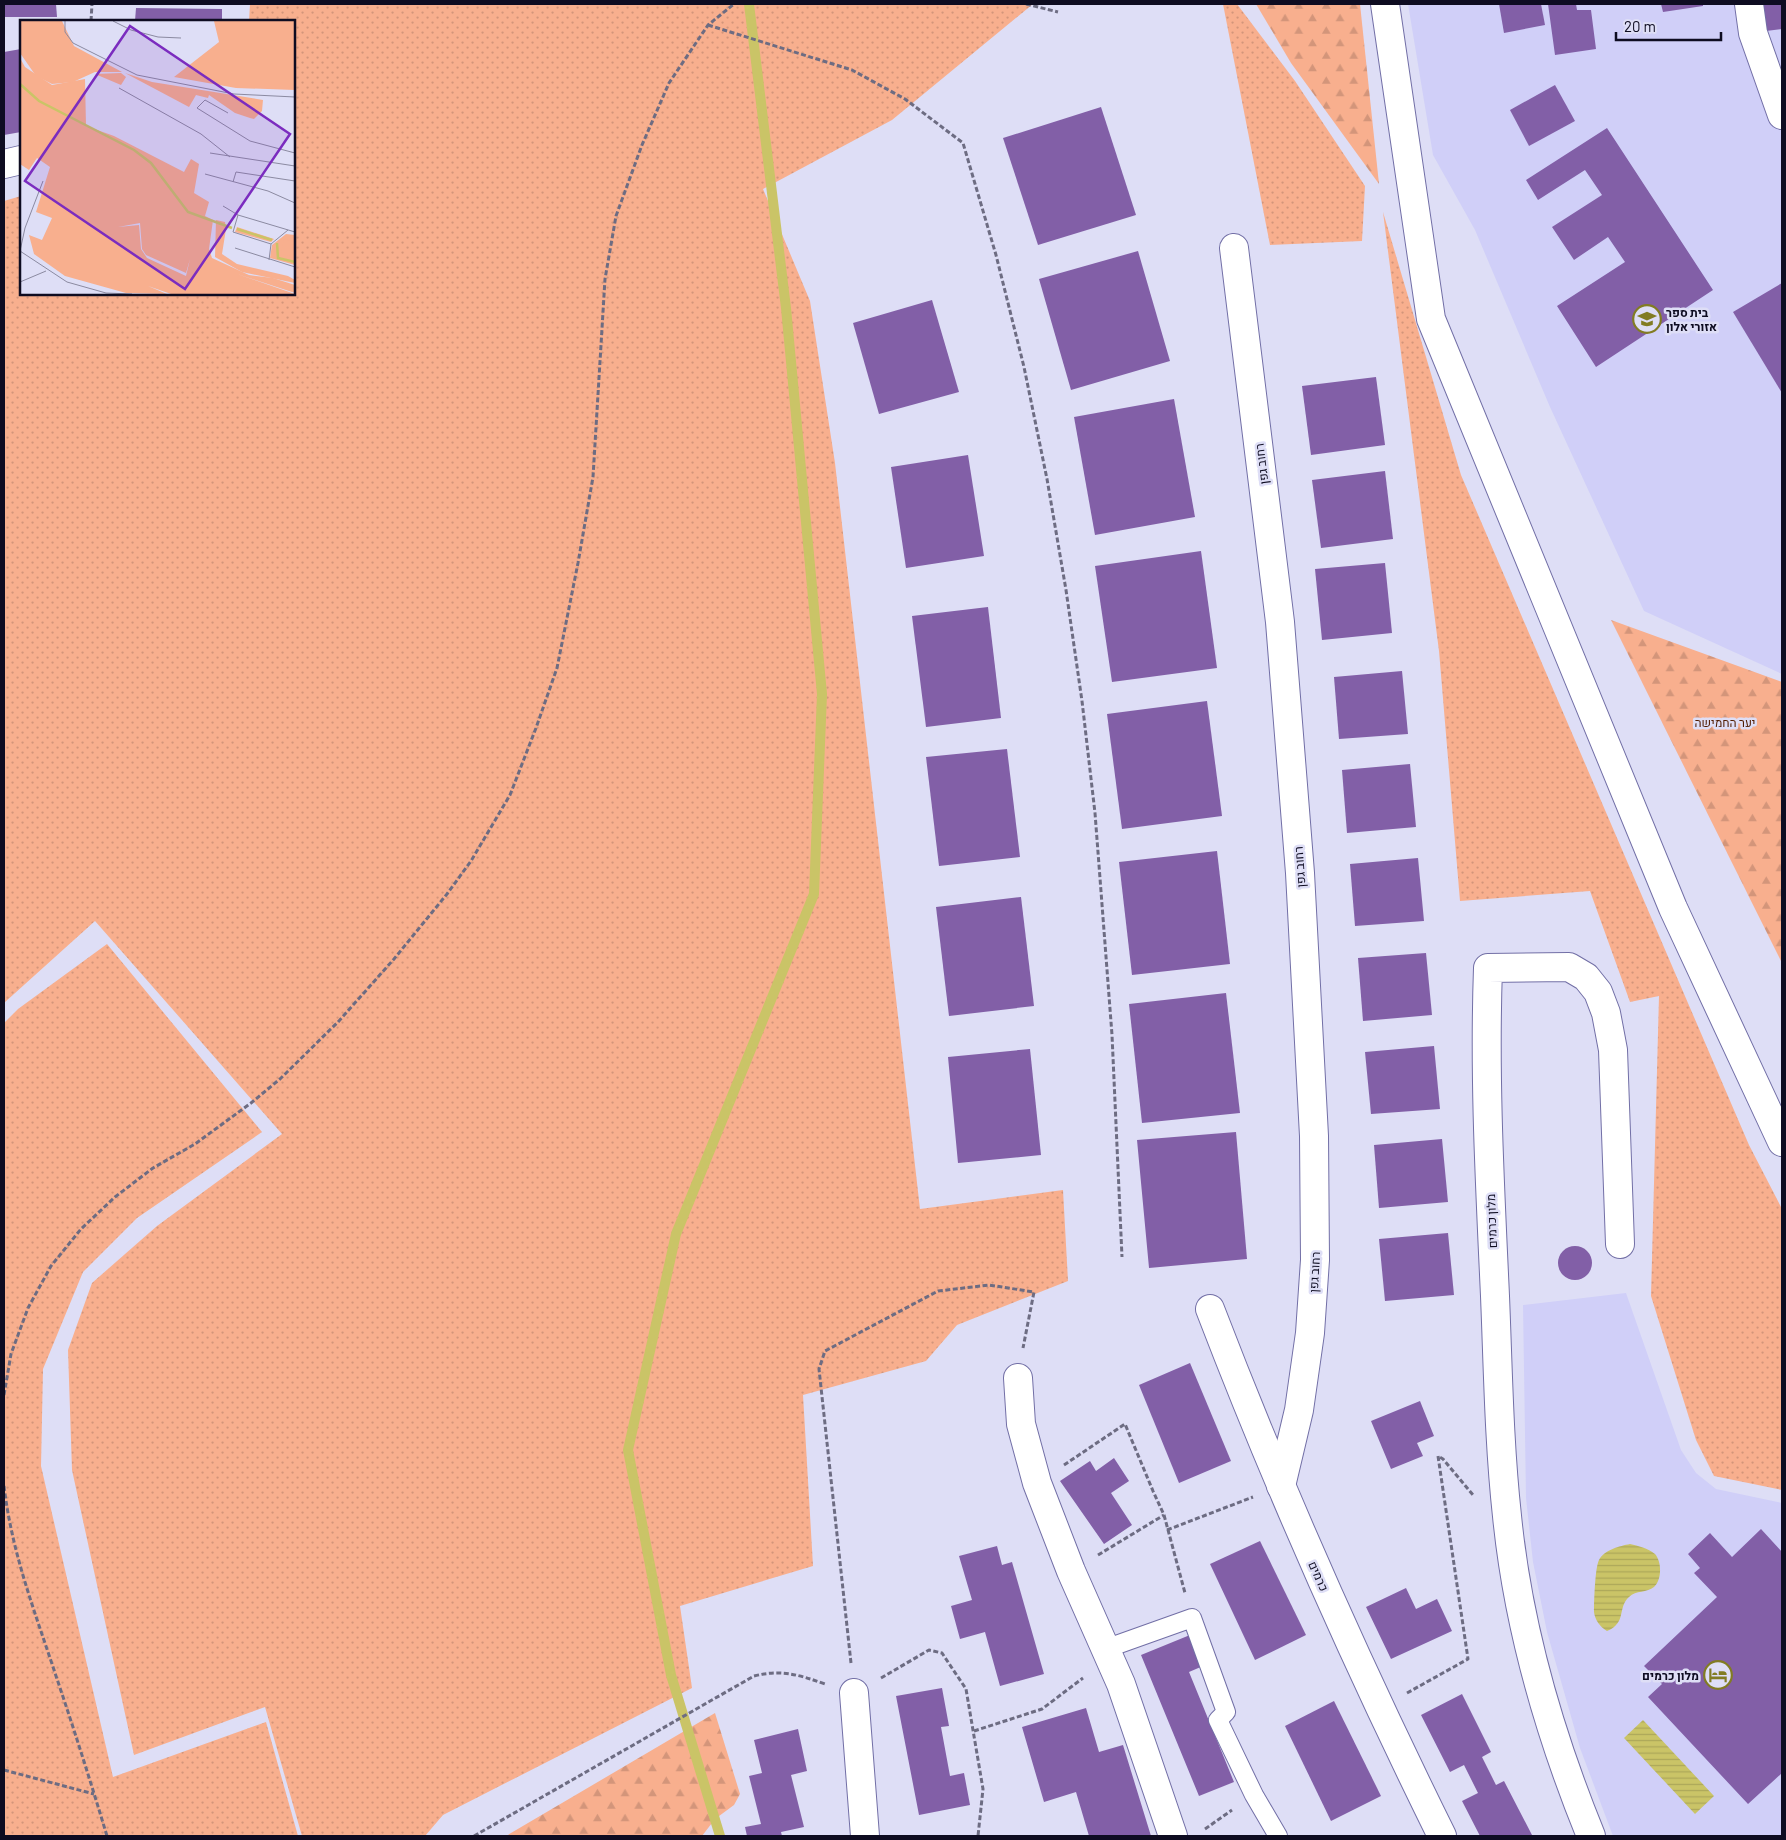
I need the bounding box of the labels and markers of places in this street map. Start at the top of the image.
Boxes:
school or university icon: בית ספר אזורי אלון [1632,304,1662,334]
place label: בית ספר אזורי אלון [1666,305,1717,333]
hotel icon: מלון כרמים [1703,1660,1733,1690]
place label: מלון כרמים [1642,1668,1699,1682]

